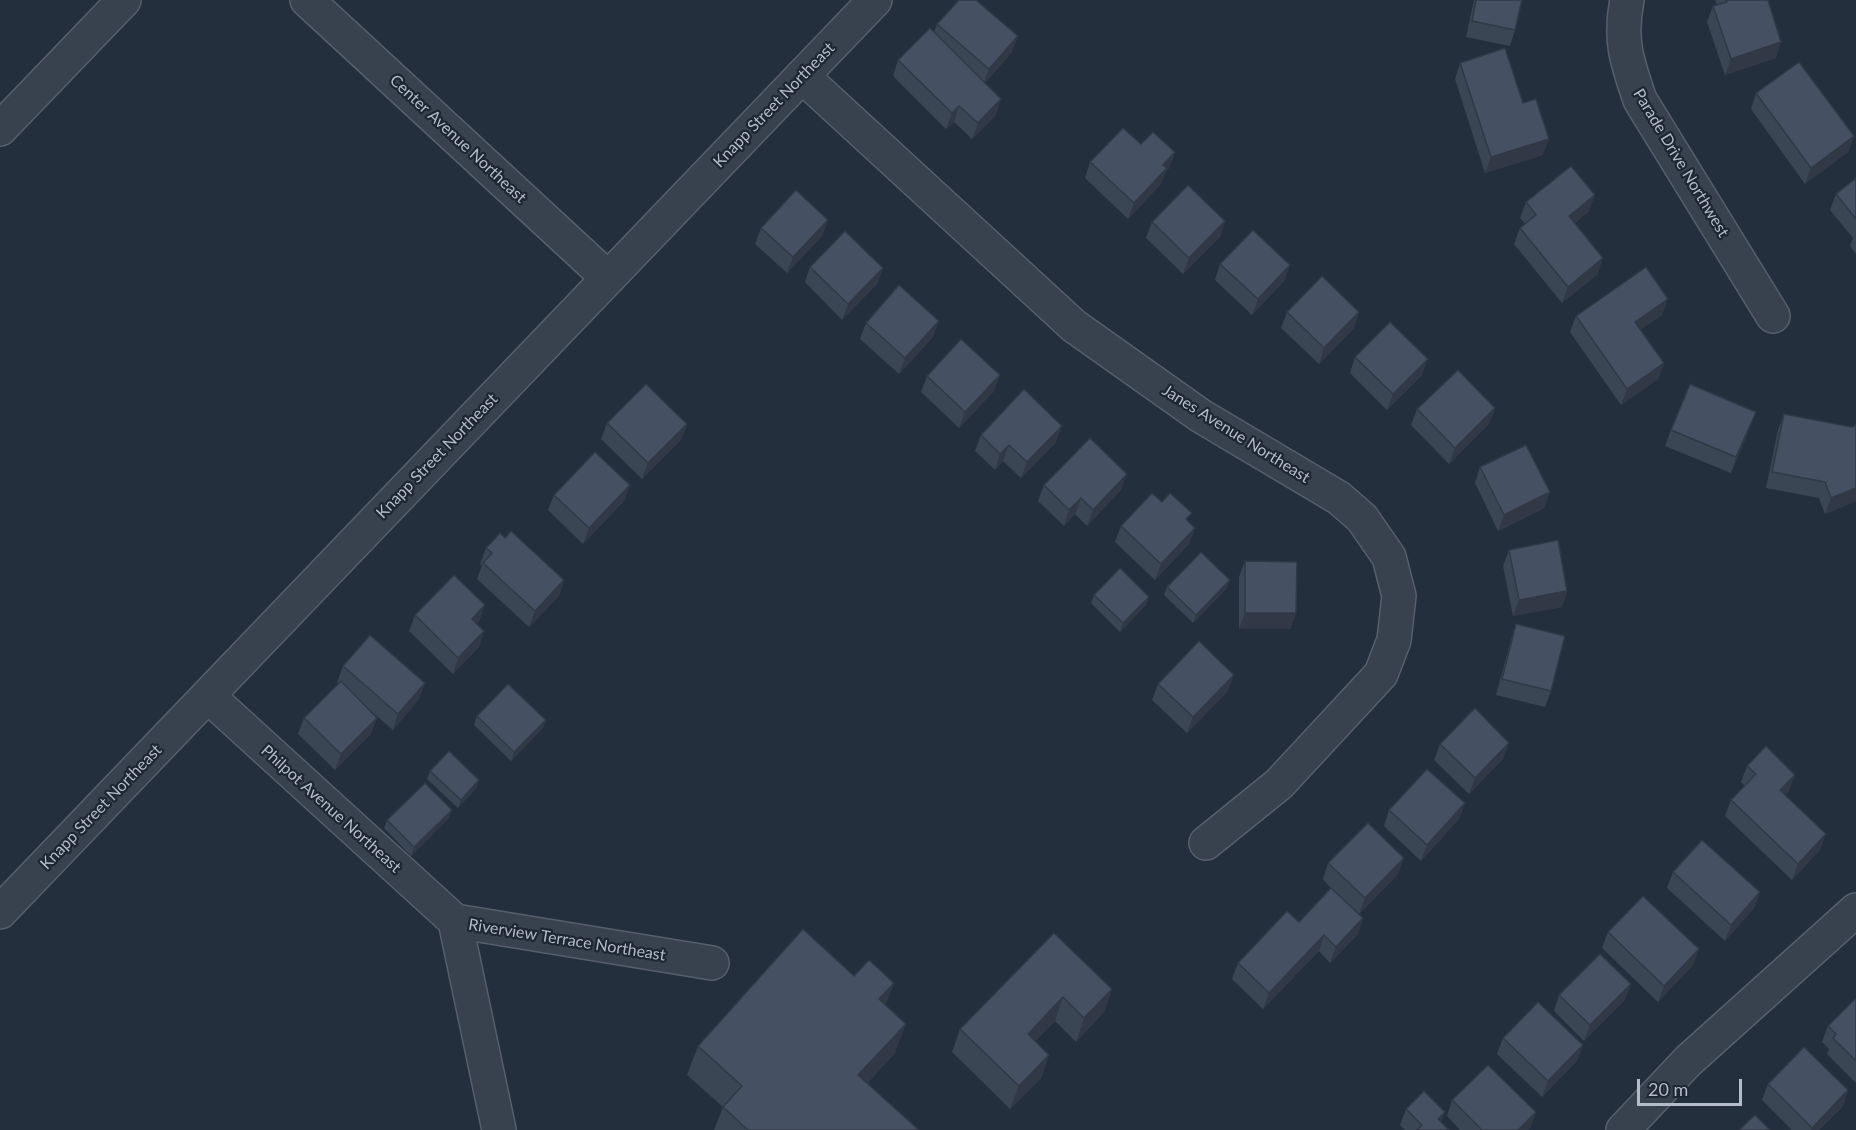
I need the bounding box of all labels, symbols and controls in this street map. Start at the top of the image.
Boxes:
street label: Knapp Street Northeast [709,39,839,171]
street label: Center Avenue Northeast [386,71,530,207]
street label: Parade Drive Northwest [1629,85,1733,241]
street label: Janes Avenue Northeast [1159,381,1313,487]
street label: Knapp Street Northeast [372,390,502,522]
street label: Knapp Street Northeast [36,741,166,873]
street label: Philpot Avenue Northeast [257,741,405,877]
street label: Riverview Terrace Northeast [467,915,667,965]
scale bar [1640,1067,1745,1105]
text: 20 m [1648,1078,1688,1100]

